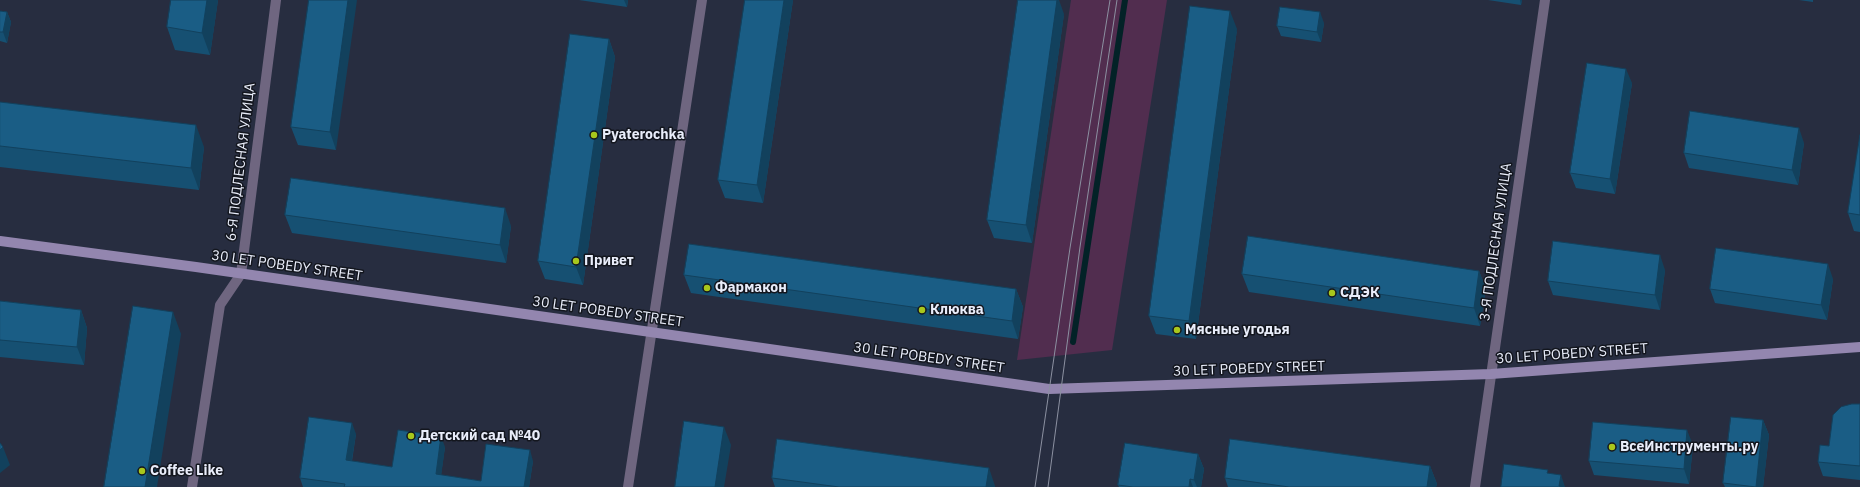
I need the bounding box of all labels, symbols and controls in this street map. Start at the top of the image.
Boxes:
street label: 6-Я ПОДЛЕСНАЯ УЛИЦА [223,82,259,242]
place label: Pyaterochka [602,127,685,143]
marker: Pyaterochka [589,130,599,140]
street label: 3-Я ПОДЛЕСНАЯ УЛИЦА [1477,162,1515,322]
street label: 30 LET POBEDY STREET [211,247,363,285]
place label: Привет [584,253,634,269]
marker: Привет [571,256,581,266]
place label: Фармакон [715,280,787,296]
marker: Фармакон [702,283,712,293]
place label: СДЭК [1340,285,1379,301]
marker: СДЭК [1327,288,1337,298]
street label: 30 LET POBEDY STREET [532,293,684,331]
place label: Клюква [930,302,984,318]
marker: Клюква [917,305,927,315]
place label: Мясные угодья [1185,322,1290,338]
marker: Мясные угодья [1172,325,1182,335]
street label: 30 LET POBEDY STREET [853,339,1005,377]
street label: 30 LET POBEDY STREET [1496,340,1648,368]
street label: 30 LET POBEDY STREET [1173,358,1325,380]
place label: Детский сад №40 [419,428,540,444]
marker: Детский сад №40 [406,431,416,441]
place label: ВсеИнструменты.ру [1620,439,1758,455]
marker: ВсеИнструменты.ру [1607,442,1617,452]
place label: Coffee Like [150,463,223,479]
marker: Coffee Like [137,466,147,476]

